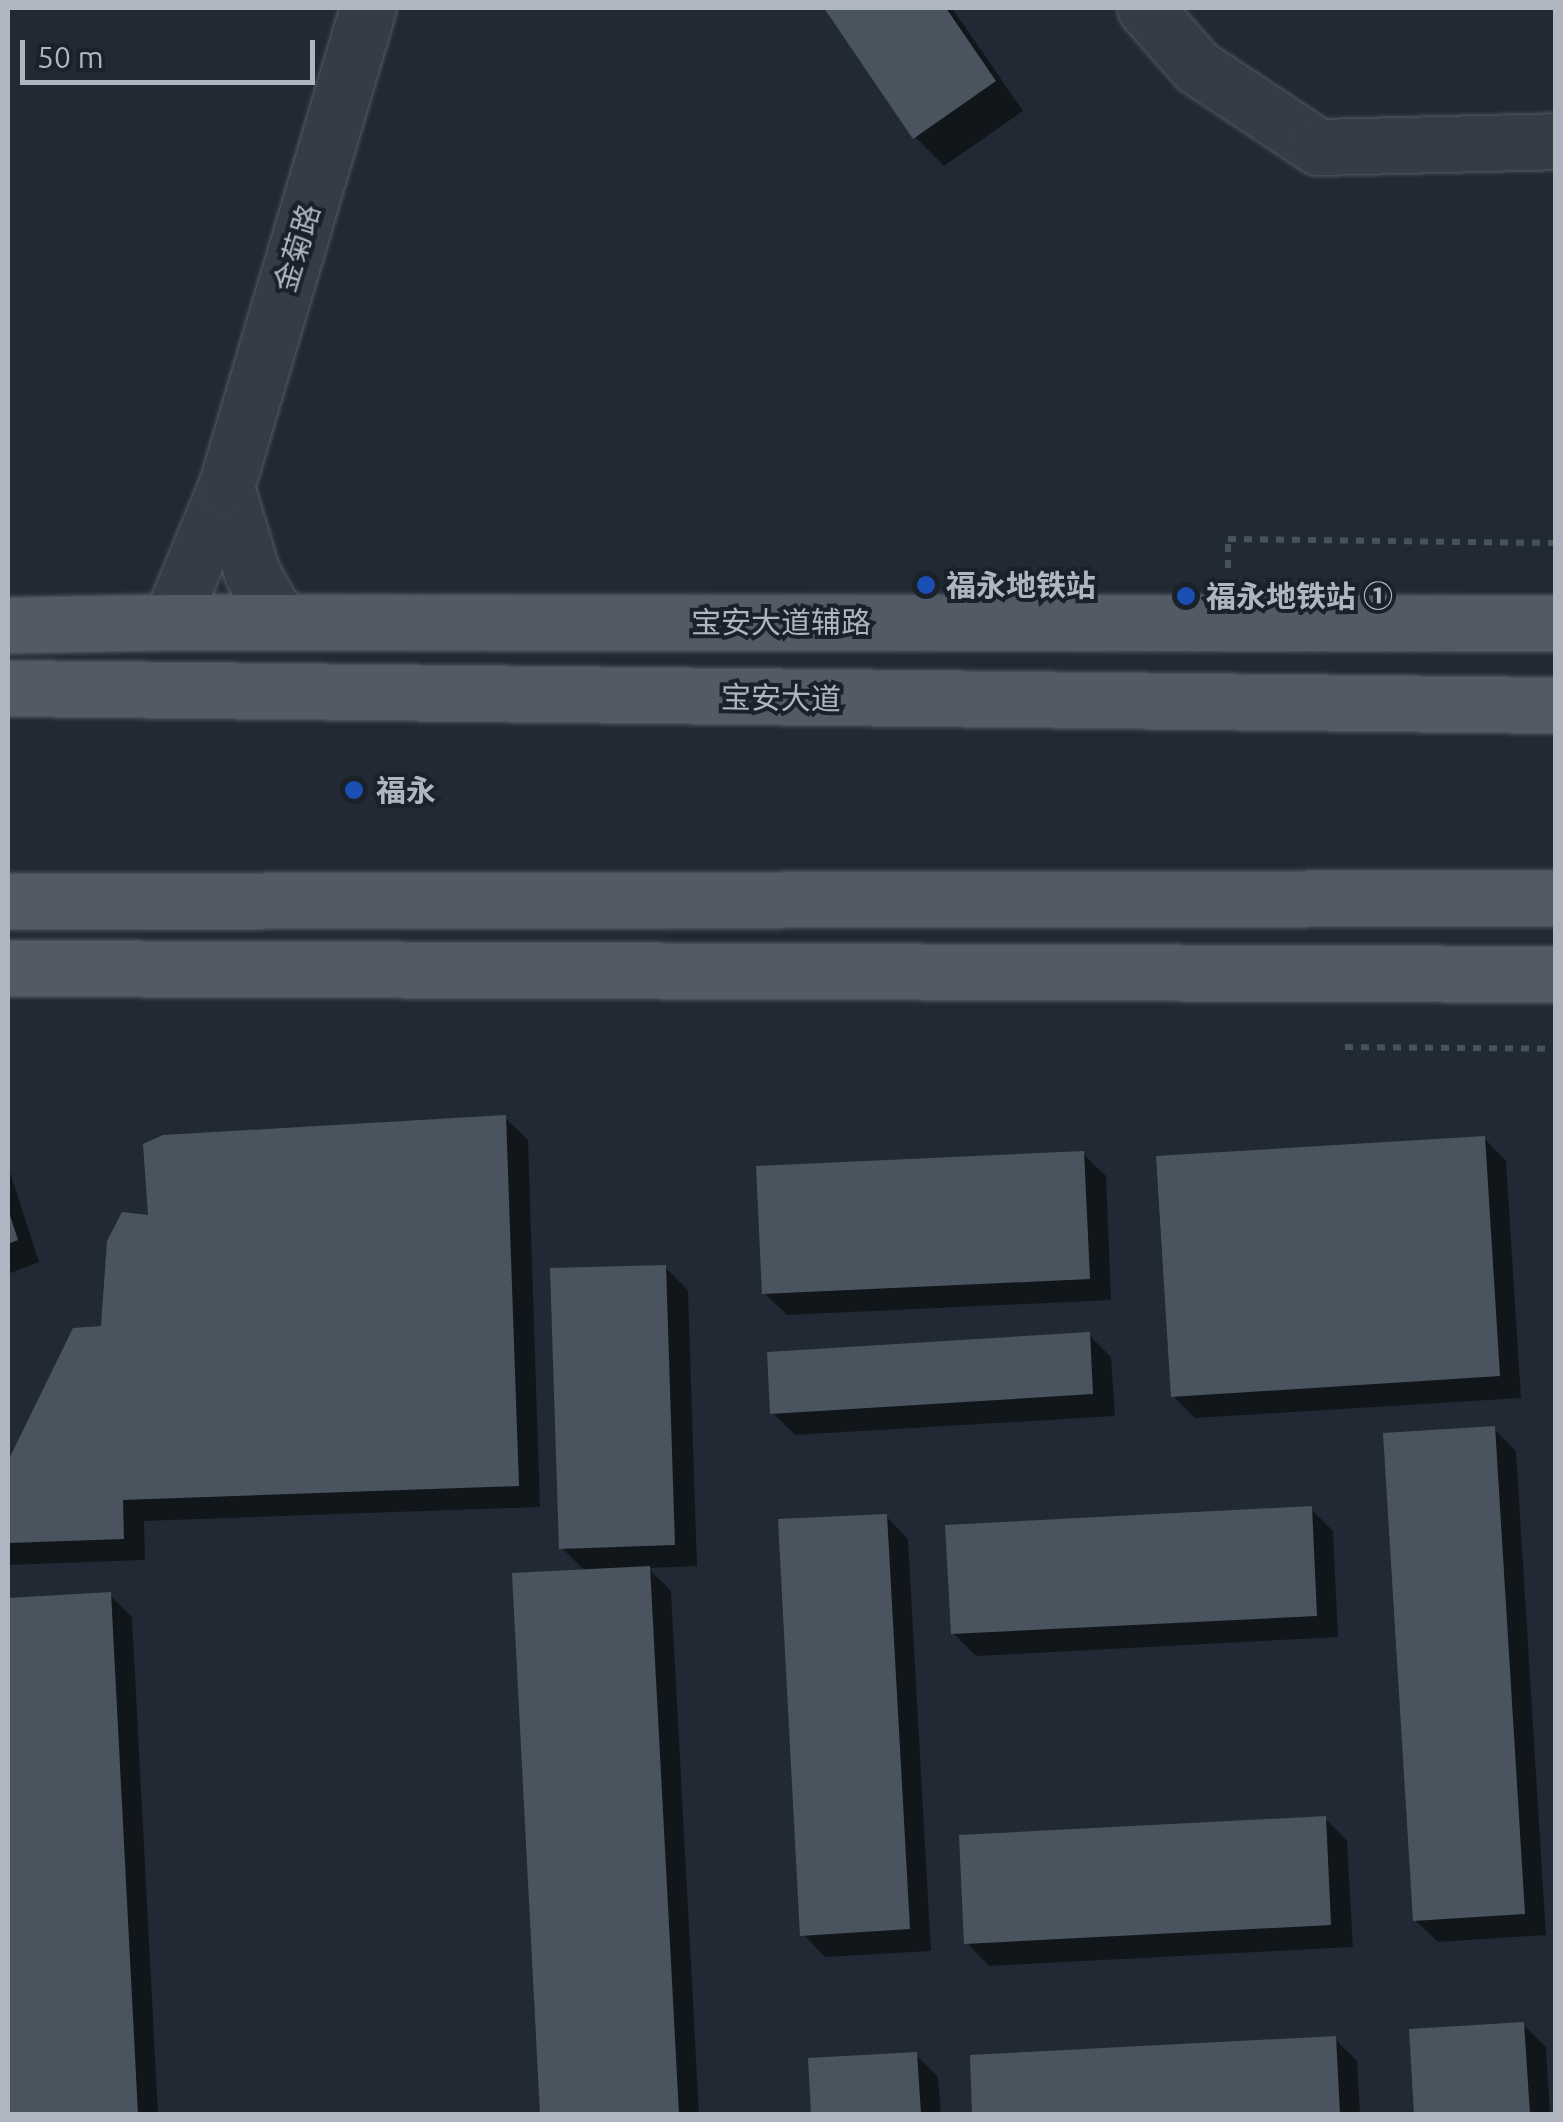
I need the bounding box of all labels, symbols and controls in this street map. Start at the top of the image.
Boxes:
scale bar [25,20,320,82]
text: 50 m [37,40,104,74]
street label: 金菊路 [267,200,327,296]
place label: 福永地铁站 [946,567,1096,603]
marker: 福永地铁站 [915,574,937,596]
place label: 福永地铁站 ① [1206,578,1393,614]
marker: 福永地铁站 ① [1175,585,1197,607]
street label: 宝安大道辅路 [691,604,871,640]
street label: 宝安大道 [721,679,841,717]
place label: 福永 [376,772,436,808]
marker: 福永 [341,777,367,803]

